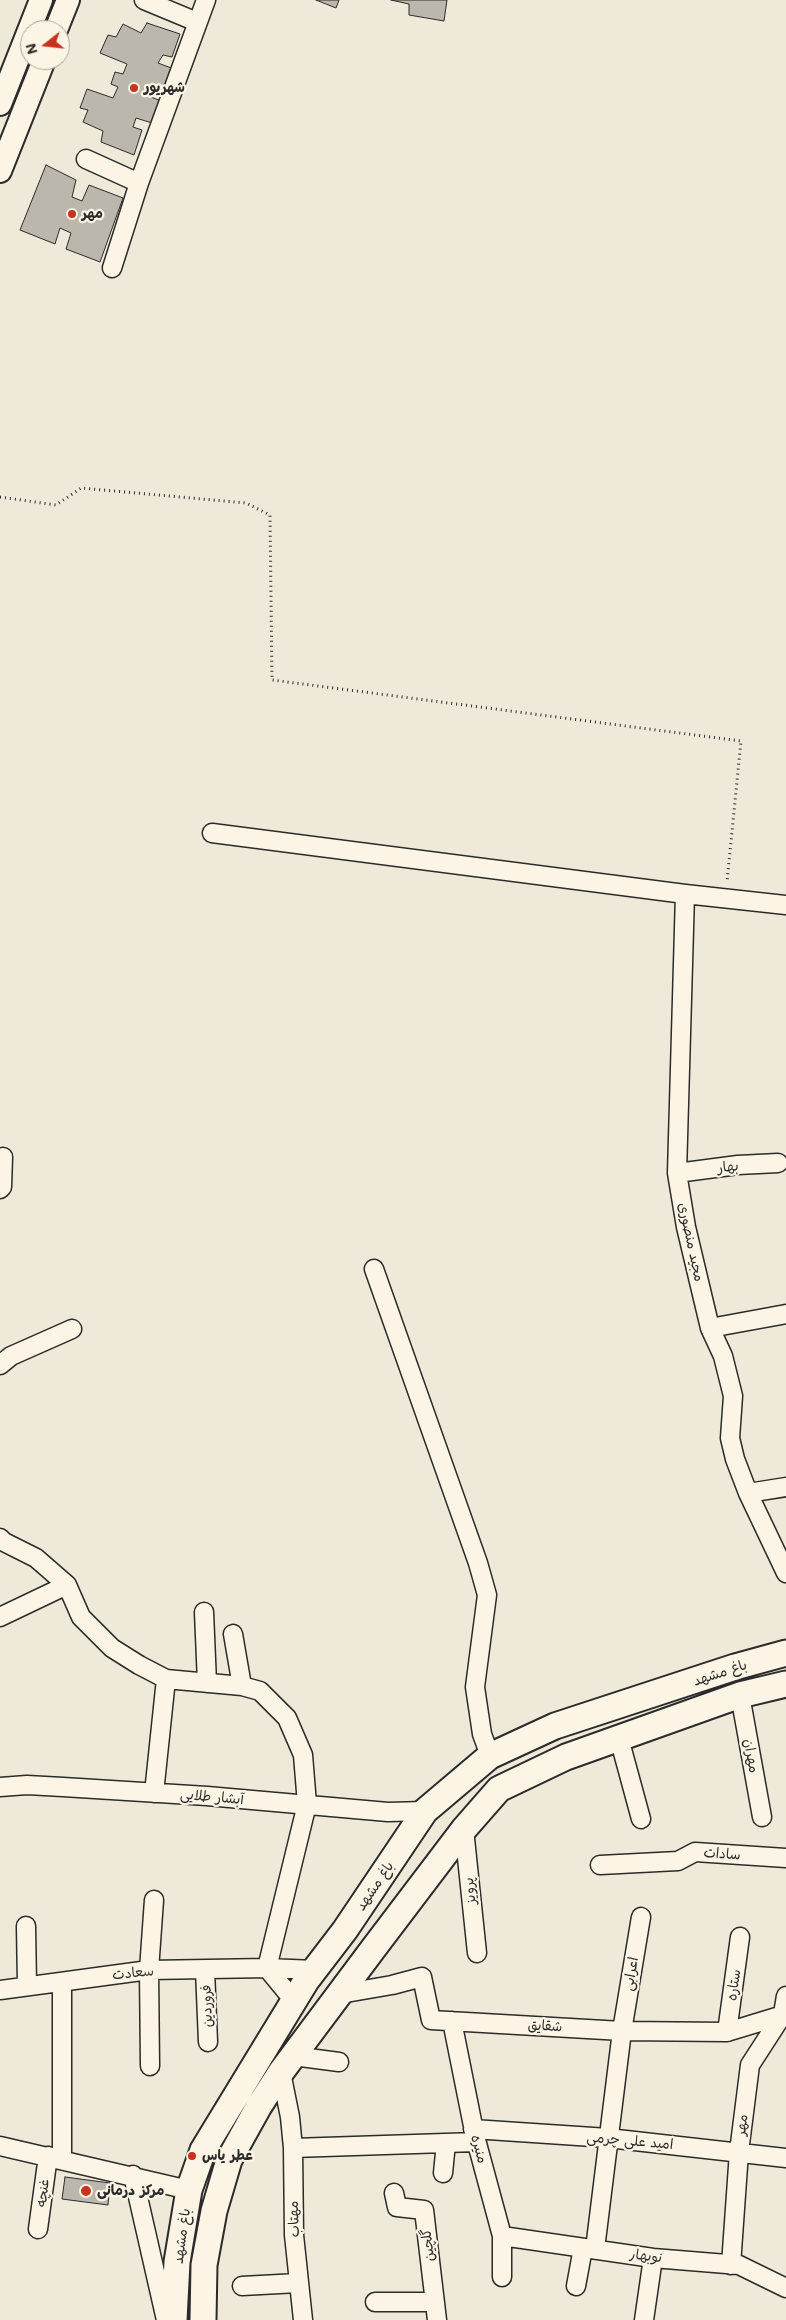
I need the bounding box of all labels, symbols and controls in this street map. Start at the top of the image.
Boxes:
north arrow [20,20,70,70]
text: N [20,41,42,57]
place label: شهریور [144,80,185,96]
marker: شهریور [128,82,140,94]
place label: مهر [82,206,103,222]
marker: مهر [66,208,78,220]
street label: بهار [717,1158,739,1176]
street label: مجید منصوری [674,1201,708,1283]
street label: باغ مشهد [691,1656,749,1690]
street label: مهران [740,1738,762,1774]
street label: آبشار طلایی [179,1786,245,1808]
street label: سادات [703,1844,741,1864]
street label: باغ مشهد [352,1858,398,1914]
street label: پرویز [460,1877,480,1905]
street label: اعرابی [620,1956,642,1992]
street label: سعادت [111,1962,155,1984]
street label: ستاره [723,1968,745,2002]
street label: فروردین [198,1984,216,2028]
street label: شقایق [527,2017,563,2035]
street label: مهر [732,2113,752,2137]
street label: امید علی چرمی [586,2129,674,2153]
street label: منیره [467,2133,491,2165]
place label: عطر یاس [202,2148,253,2164]
marker: عطر یاس [186,2150,198,2162]
street label: غنچه [33,2178,53,2208]
place label: مرکز درمانی [97,2183,164,2199]
marker: مرکز درمانی [79,2184,93,2198]
street label: مهتاب [285,2200,303,2238]
street label: باغ مشهد [170,2207,194,2265]
street label: گلچین [418,2228,438,2262]
street label: نوبهار [629,2246,663,2266]

